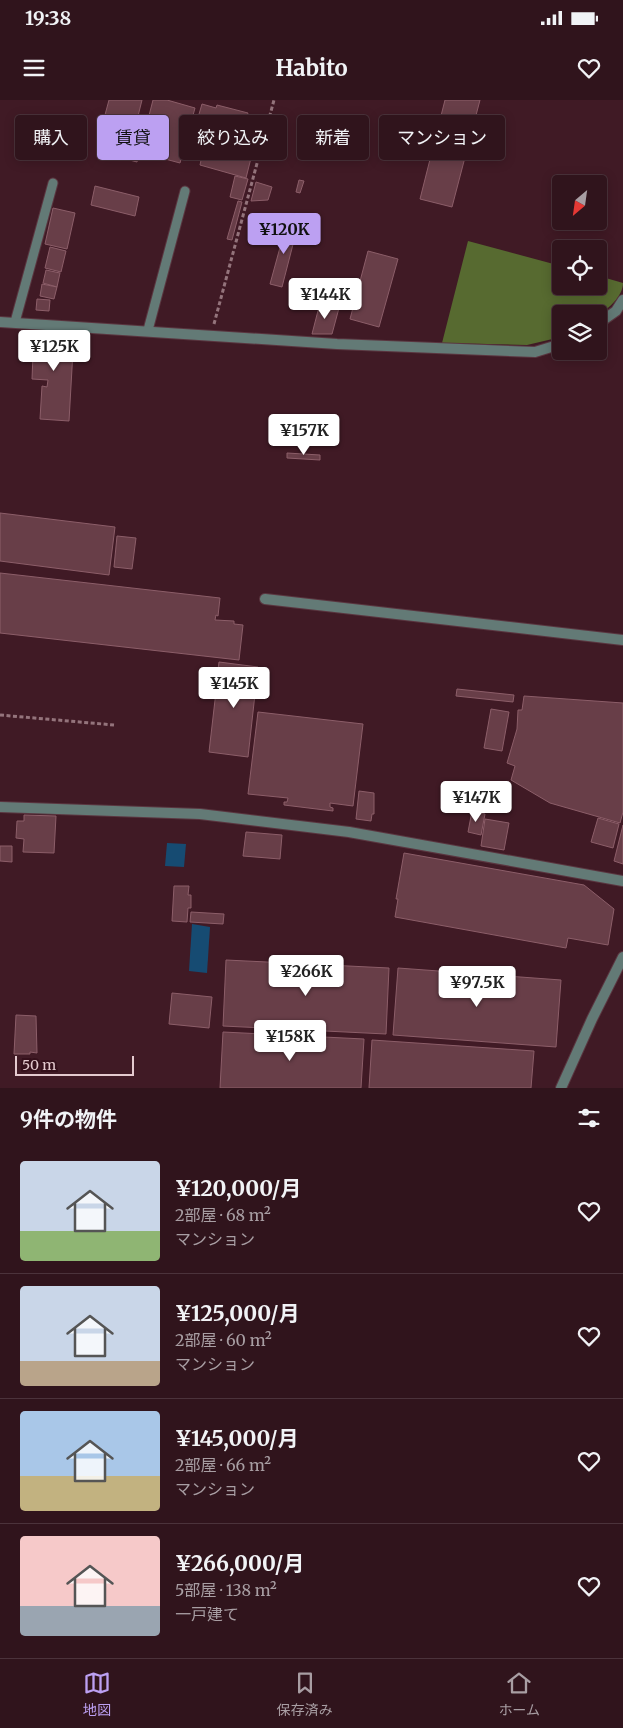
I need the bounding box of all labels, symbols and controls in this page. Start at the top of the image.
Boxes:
text: 19:38 [25,6,71,30]
icon: menu [20,54,48,82]
text: Habito [275,54,348,82]
icon: heart [575,54,603,82]
chip: 購入 [15,115,87,160]
chip: 賃貸 [97,115,169,160]
chip: 絞り込み [179,115,287,160]
chip: 新着 [297,115,369,160]
chip: マンション [379,115,505,160]
north arrow [552,175,608,230]
map controls [552,175,607,360]
pin: ¥120K [249,212,319,255]
text: ¥120K [259,219,309,239]
button: locate [552,240,607,295]
pin: ¥144K [290,278,360,320]
text: ¥144K [300,284,350,304]
button: layers [552,305,607,360]
pin: ¥125K [19,330,89,372]
text: ¥125K [29,336,79,356]
pin: ¥157K [269,414,339,456]
text: ¥157K [279,420,329,440]
pin: ¥145K [199,666,269,709]
text: ¥145K [210,673,258,693]
pin: ¥147K [441,780,511,823]
text: ¥147K [452,787,500,807]
pin: ¥266K [271,954,341,997]
text: ¥266K [280,961,332,981]
pin: ¥97.5K [436,966,518,1008]
text: ¥97.5K [450,972,504,992]
pin: ¥158K [255,1020,325,1062]
text: ¥158K [265,1026,315,1046]
scale bar [15,1053,134,1076]
text: 50 m [22,1056,56,1074]
icon: filters [575,1104,603,1132]
text: 9件の物件 [20,1106,117,1133]
text: ¥120,000/月 [175,1175,301,1202]
icon: home [60,1181,120,1241]
icon: heart [575,1197,603,1225]
text: 2部屋 · 68 m² [175,1205,271,1225]
text: マンション [175,1229,255,1249]
text: ¥125,000/月 [175,1300,299,1327]
icon: home [60,1306,120,1366]
icon: heart [575,1322,603,1350]
text: 2部屋 · 60 m² [175,1330,272,1350]
text: マンション [175,1354,255,1374]
text: ¥145,000/月 [175,1425,299,1452]
icon: home [60,1431,120,1491]
icon: heart [575,1447,603,1475]
text: 2部屋 · 66 m² [175,1455,271,1475]
text: マンション [175,1479,255,1499]
text: ¥266,000/月 [175,1550,304,1577]
icon: home [60,1556,120,1616]
icon: heart [575,1572,603,1600]
text: 5部屋 · 138 m² [175,1580,277,1600]
text: 一戸建て [175,1604,239,1624]
tab: 地図 [83,1669,111,1719]
tab: 保存済み [277,1669,333,1719]
tab: ホーム [498,1669,540,1719]

